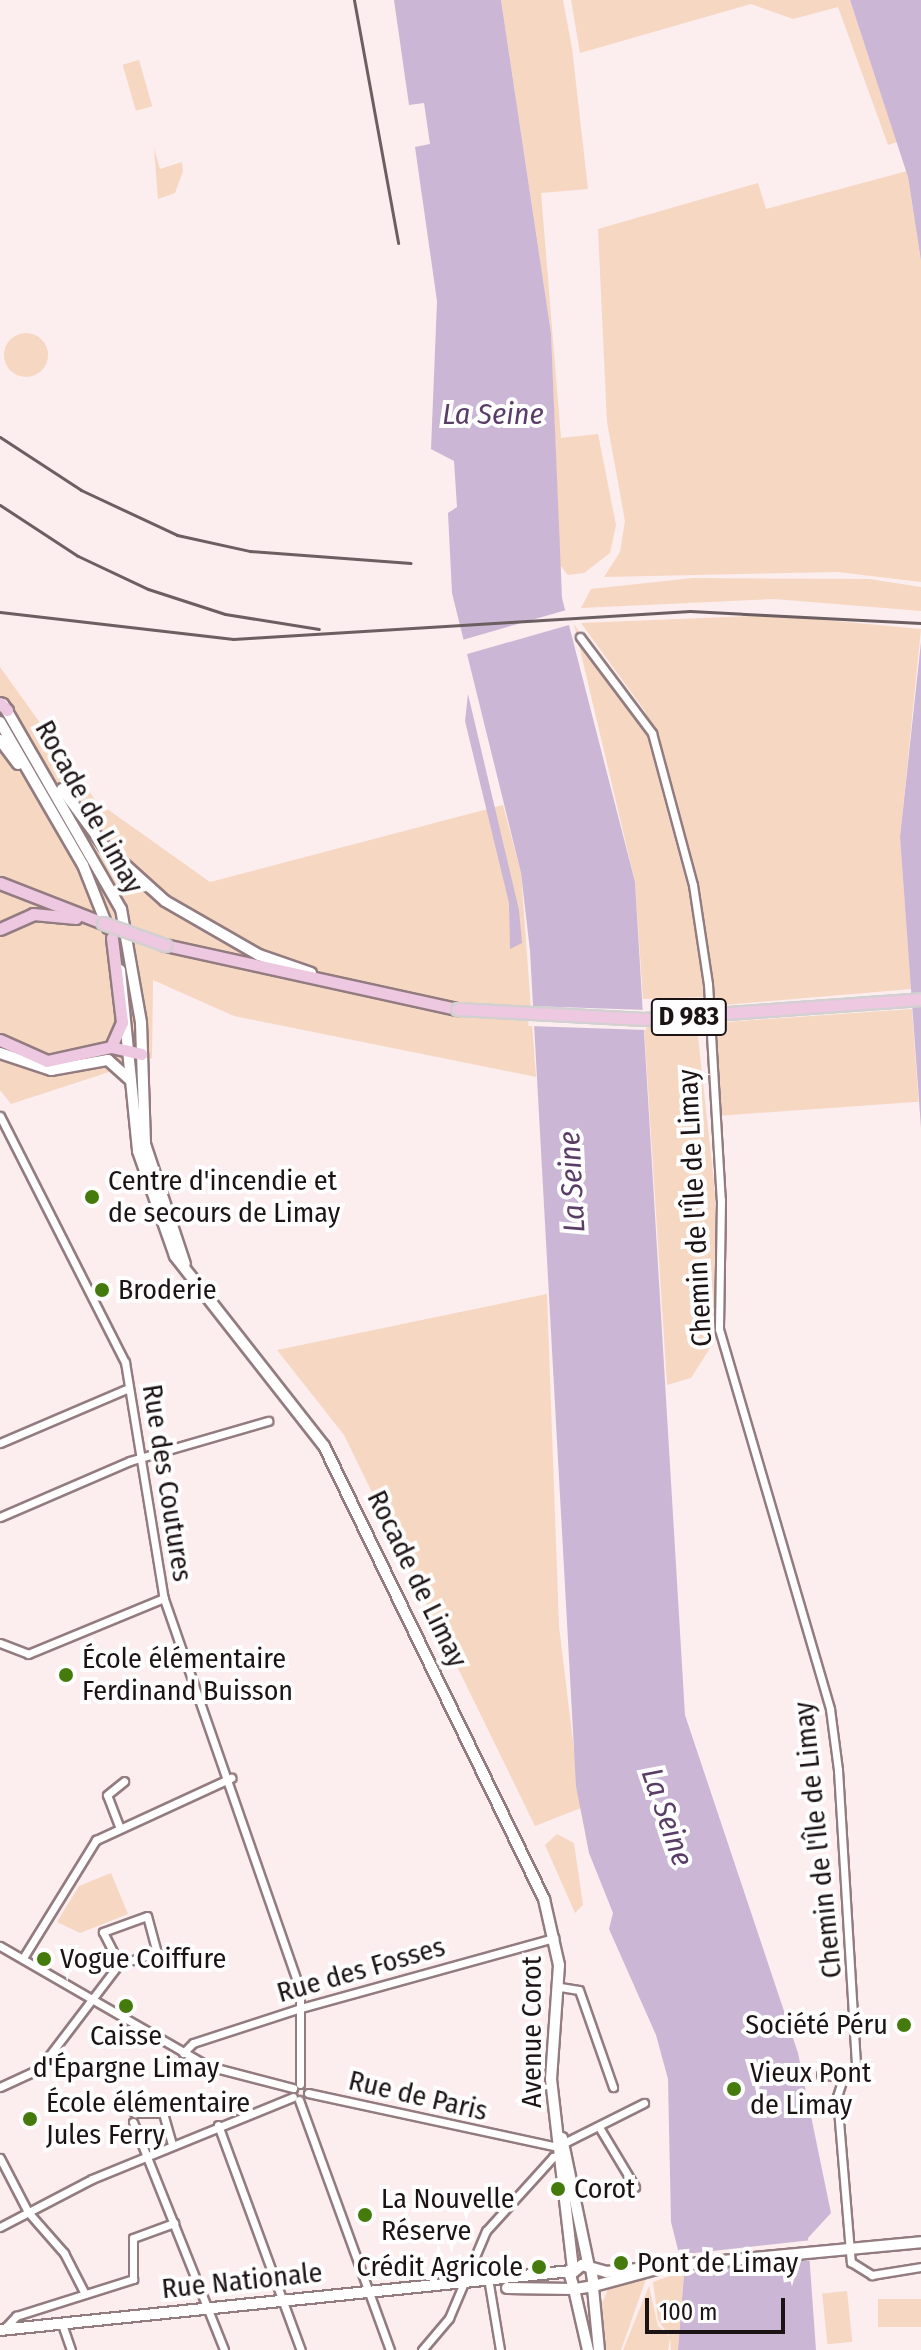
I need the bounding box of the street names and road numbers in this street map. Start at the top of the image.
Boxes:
street label: Rocade de Limay [28,715,150,899]
road number: D 983 [649,995,729,1039]
street label: Chemin de l'Île de Limay [671,1068,719,1348]
street label: Rue des Coutures [135,1382,199,1584]
street label: Rocade de Limay [360,1485,474,1673]
street label: Chemin de l'Île de Limay [787,1700,849,1980]
street label: Rue des Fosses [273,1930,449,2010]
street label: Avenue Corot [515,1956,549,2108]
street label: Rue de Paris [345,2064,491,2128]
street label: Rue Nationale [160,2256,324,2306]

